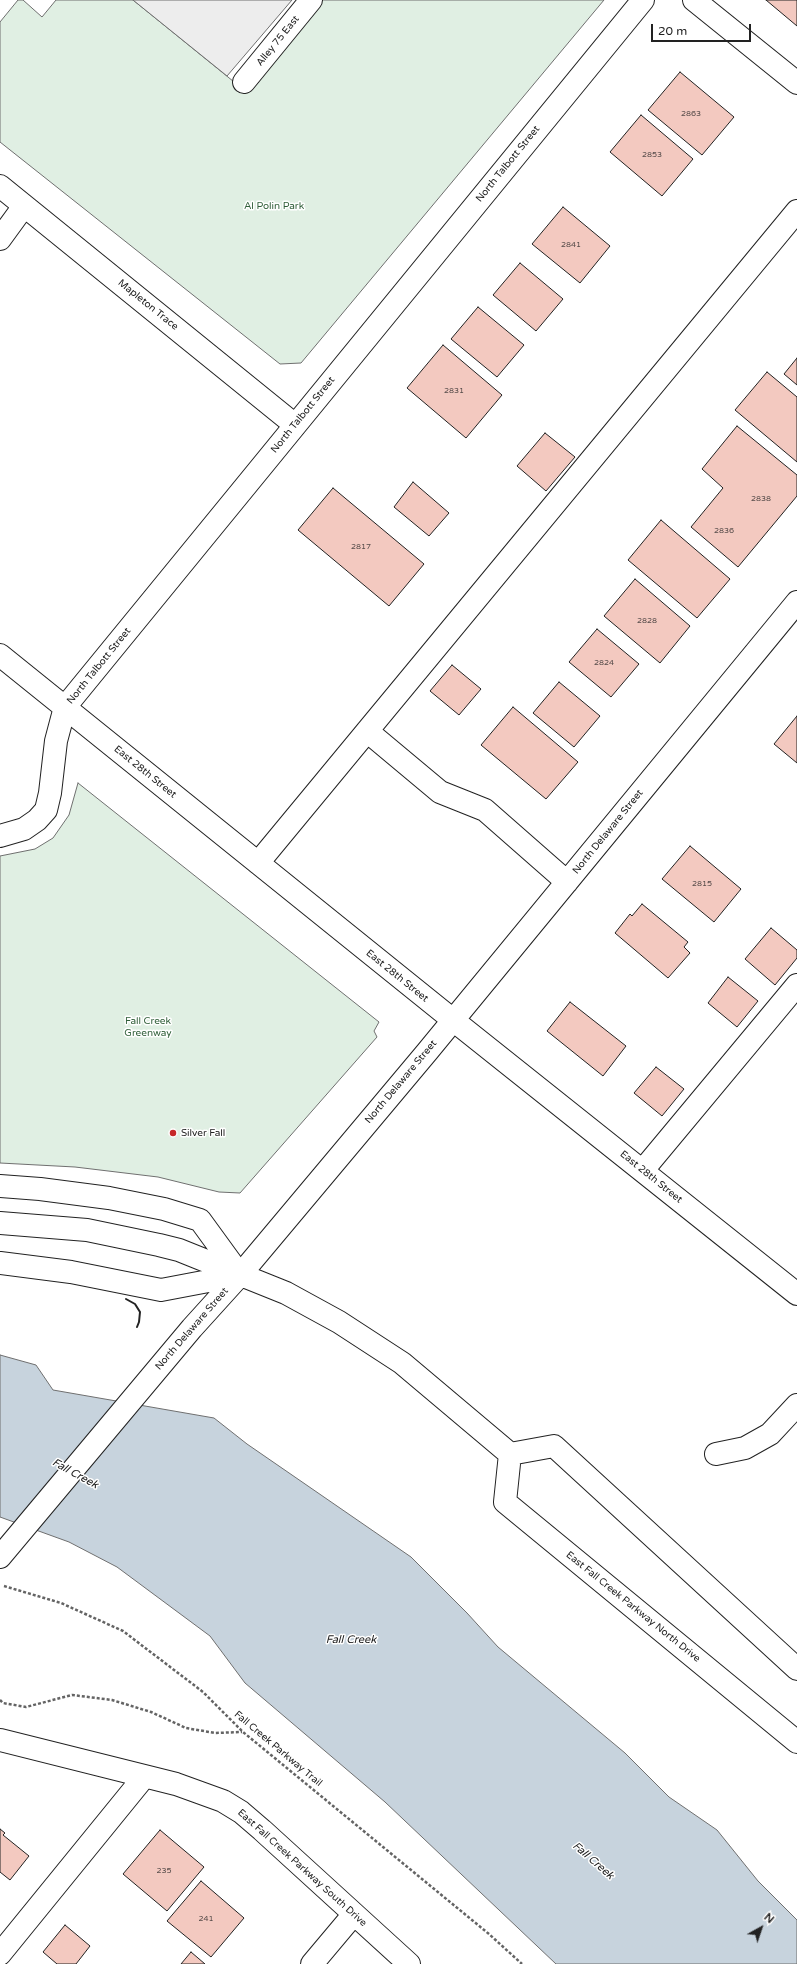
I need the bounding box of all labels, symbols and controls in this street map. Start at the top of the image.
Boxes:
street label: Alley 75 East [254,13,302,69]
scale bar [653,16,753,42]
text: 20 m [658,24,687,38]
house number: 2863 [681,109,701,119]
street label: North Talbott Street [473,123,543,205]
house number: 2853 [642,150,662,160]
park label: Al Polin Park [244,200,304,212]
house number: 2841 [561,240,581,250]
street label: Mapleton Trace [115,277,181,333]
street label: North Talbott Street [268,374,338,456]
house number: 2831 [444,386,464,396]
house number: 2838 [751,494,771,504]
house number: 2836 [714,526,734,536]
house number: 2817 [351,542,371,552]
house number: 2828 [637,616,657,626]
street label: North Talbott Street [64,625,134,707]
house number: 2824 [594,658,614,668]
street label: East 28th Street [111,743,179,801]
street label: North Delaware Street [570,787,646,877]
house number: 2815 [692,879,712,889]
street label: East 28th Street [363,947,431,1005]
park label: Fall Creek Greenway [124,1015,172,1038]
street label: North Delaware Street [363,1038,439,1126]
place label: Silver Fall [181,1127,225,1139]
marker: Silver Fall [168,1128,178,1138]
street label: East 28th Street [617,1148,685,1206]
street label: North Delaware Street [153,1285,231,1373]
water label: Fall Creek [50,1456,100,1492]
street label: East Fall Creek Parkway North Drive [563,1549,703,1665]
water label: Fall Creek [326,1633,376,1647]
street label: Fall Creek Parkway Trail [232,1709,324,1789]
street label: East Fall Creek Parkway South Drive [235,1807,369,1929]
water label: Fall Creek [570,1839,616,1883]
house number: 235 [156,1866,172,1876]
north arrow [741,1908,781,1948]
text: N [761,1911,777,1926]
house number: 241 [198,1914,214,1924]

